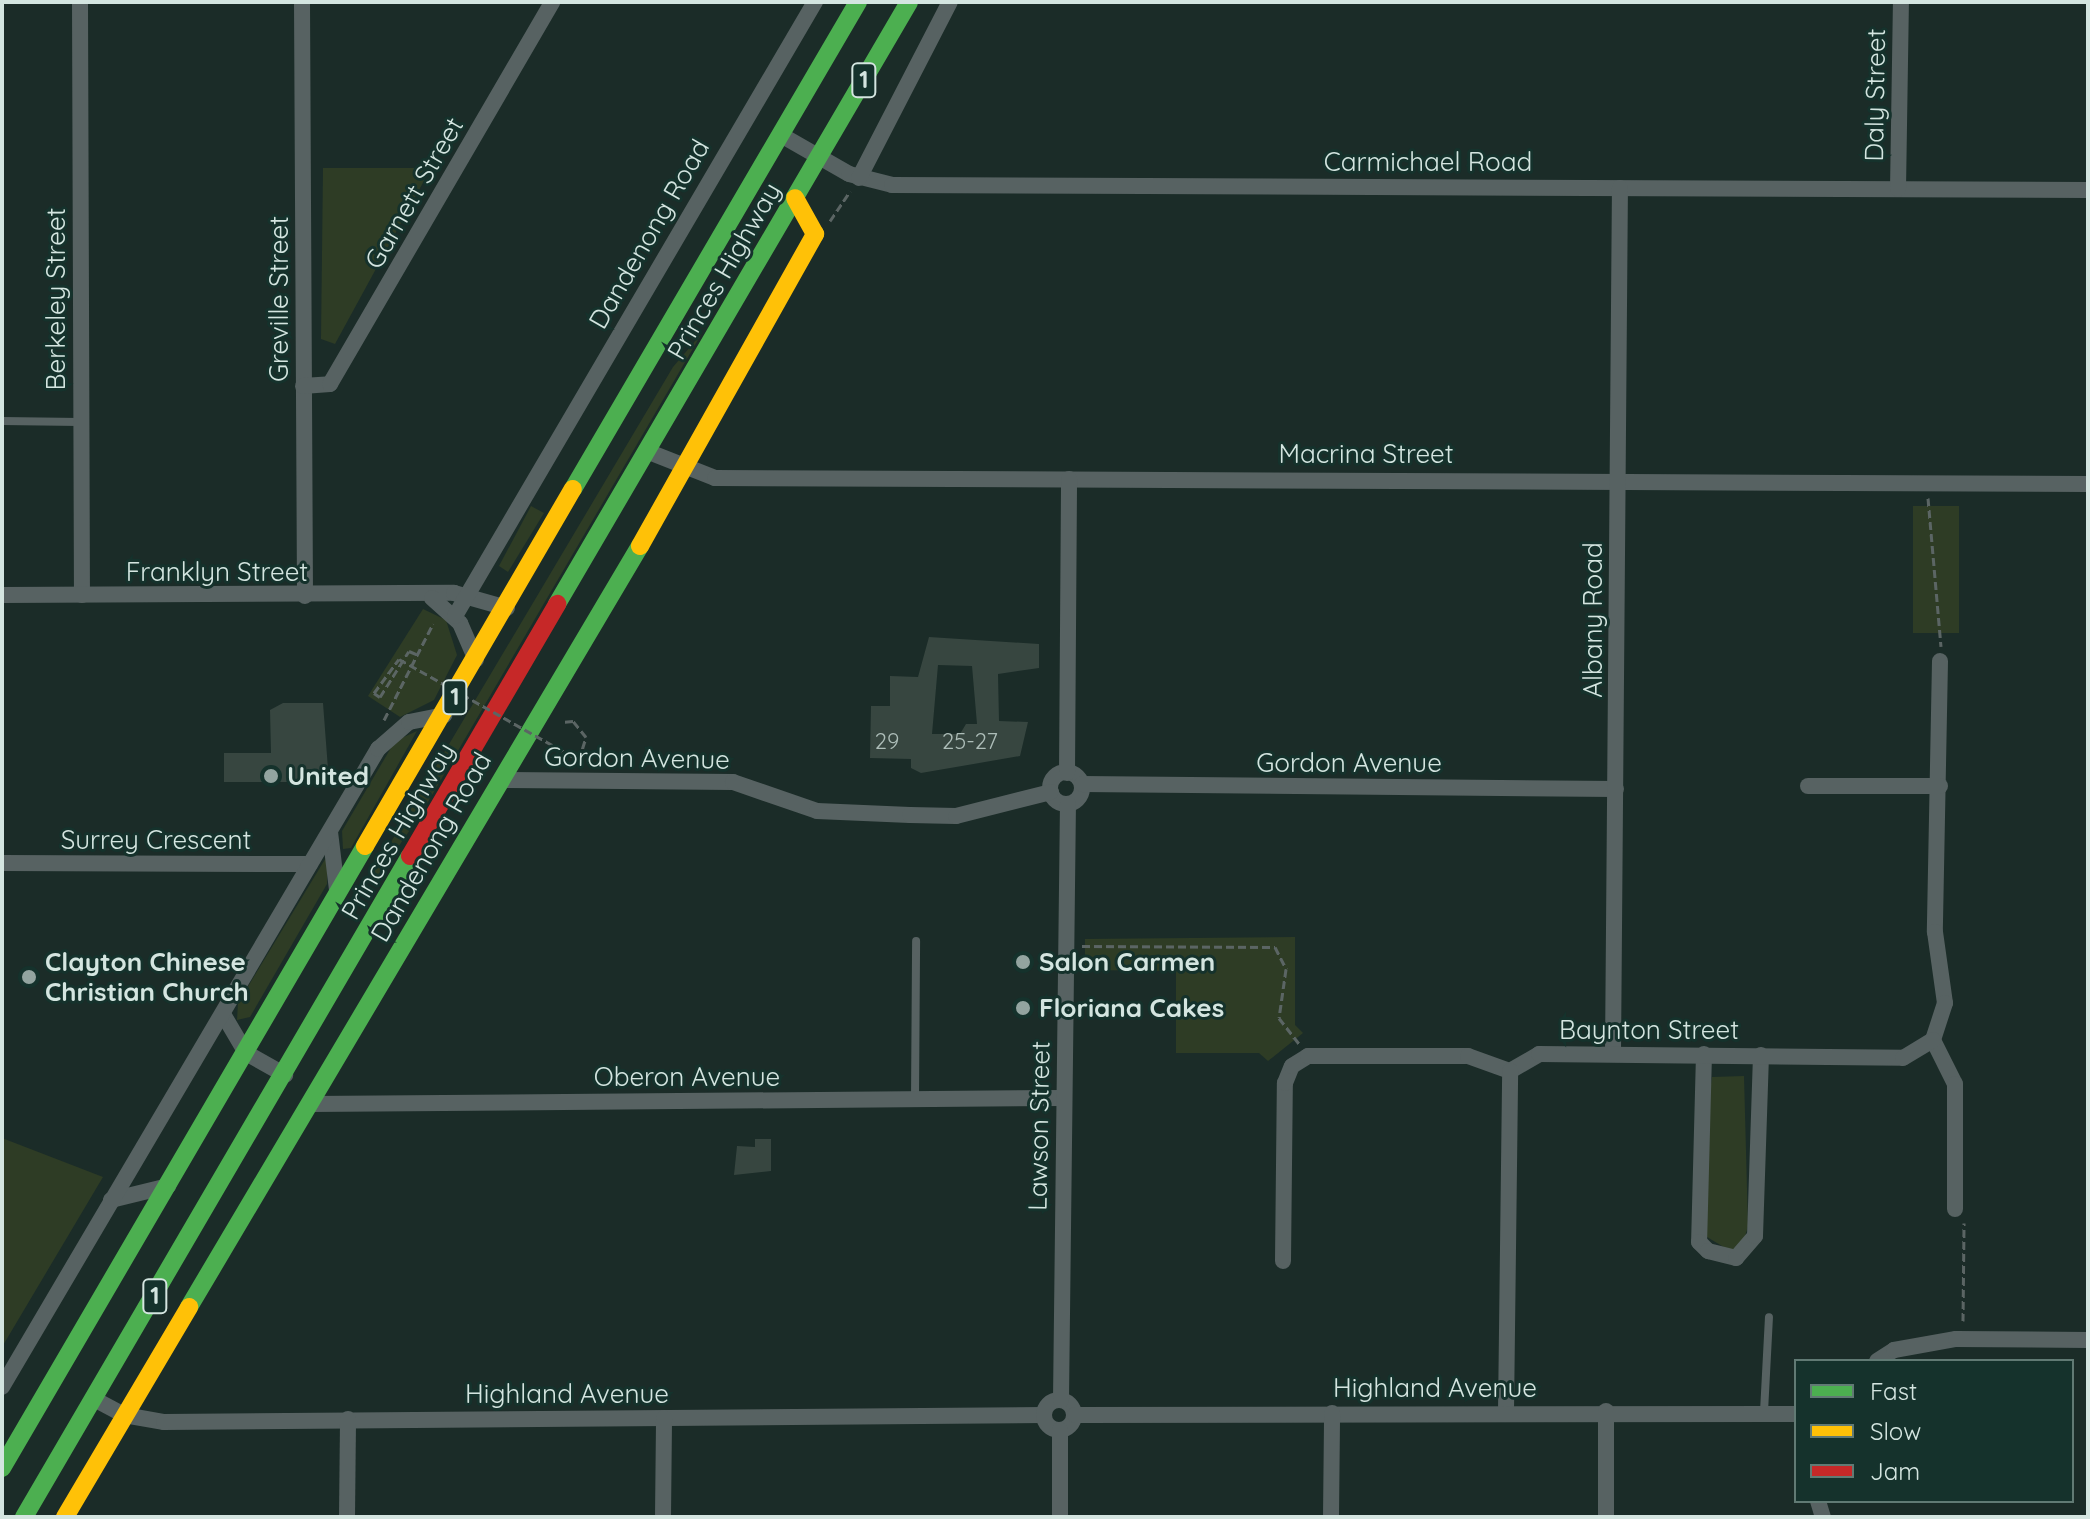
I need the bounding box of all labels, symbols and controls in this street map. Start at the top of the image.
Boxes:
street label: Daly Street [1858,28,1892,162]
road number: 1 [850,60,878,100]
street label: Garnett Street [358,112,470,274]
street label: Dandenong Road [582,134,716,334]
street label: Carmichael Road [1324,146,1532,178]
street label: Princes Highway [661,177,787,365]
street label: Berkeley Street [40,208,72,390]
street label: Greville Street [263,216,295,382]
street label: Macrina Street [1278,438,1454,470]
street label: Albany Road [1577,542,1609,698]
street label: Franklyn Street [126,556,308,588]
road number: 1 [441,677,469,717]
house number: 29 [875,729,899,755]
house number: 25-27 [942,729,998,755]
street label: Princes Highway [335,737,461,925]
street label: Gordon Avenue [544,741,730,775]
street label: Dandenong Road [364,747,498,947]
street label: Gordon Avenue [1256,747,1442,779]
place label: United [287,760,369,792]
marker: United [262,767,280,785]
street label: Surrey Crescent [61,824,251,856]
place label: Clayton Chinese Christian Church [45,946,249,1008]
place label: Salon Carmen [1039,946,1215,978]
marker: Salon Carmen [1014,953,1032,971]
marker: Clayton Chinese Christian Church [20,968,38,986]
place label: Floriana Cakes [1039,992,1224,1024]
marker: Floriana Cakes [1014,999,1032,1017]
street label: Baynton Street [1559,1014,1739,1046]
street label: Lawson Street [1022,1041,1056,1211]
street label: Oberon Avenue [594,1061,780,1093]
road number: 1 [141,1276,169,1316]
legend [1794,1359,2074,1503]
street label: Highland Avenue [1333,1372,1537,1404]
text: Fast [1870,1376,1917,1406]
street label: Highland Avenue [465,1378,669,1410]
text: Slow [1870,1416,1921,1446]
text: Jam [1870,1456,1920,1486]

